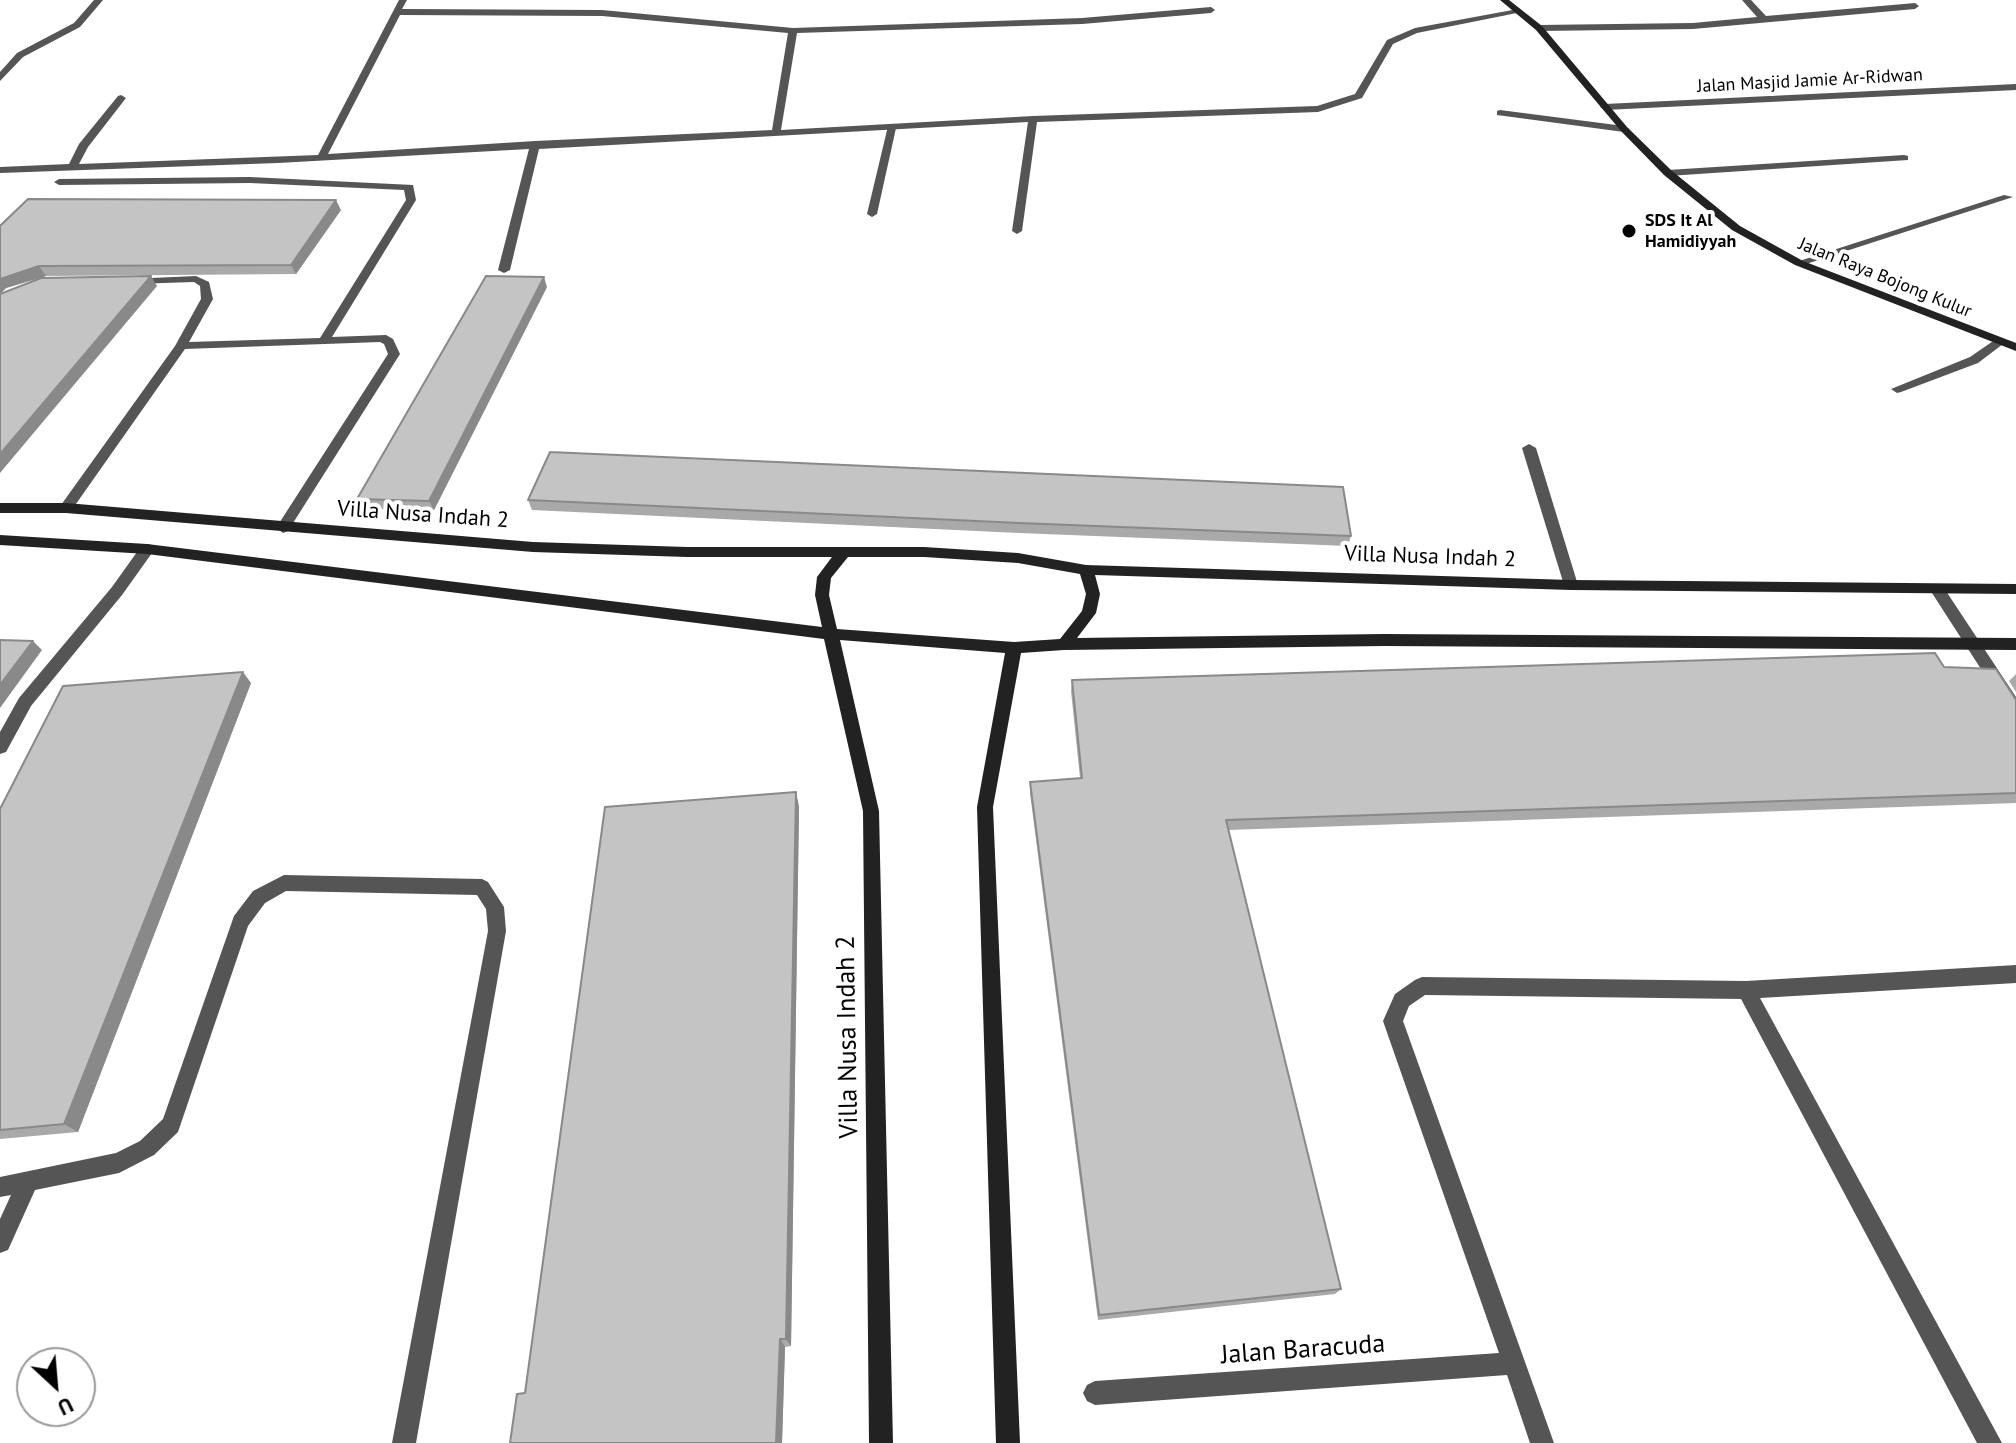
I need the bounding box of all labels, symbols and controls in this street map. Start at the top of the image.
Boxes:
street label: Jalan Masjid Jamie Ar-Ridwan [1697,64,1923,98]
place label: SDS It Al Hamidiyyah [1645,210,1736,252]
marker: SDS It Al Hamidiyyah [1620,222,1638,240]
street label: Jalan Raya Bojong Kulur [1795,233,1975,323]
street label: Villa Nusa Indah 2 [336,496,510,534]
street label: Villa Nusa Indah 2 [1344,541,1516,573]
street label: Villa Nusa Indah 2 [831,935,865,1139]
street label: Jalan Baracuda [1220,1329,1386,1371]
north arrow [16,1347,96,1427]
text: U [53,1391,78,1422]

